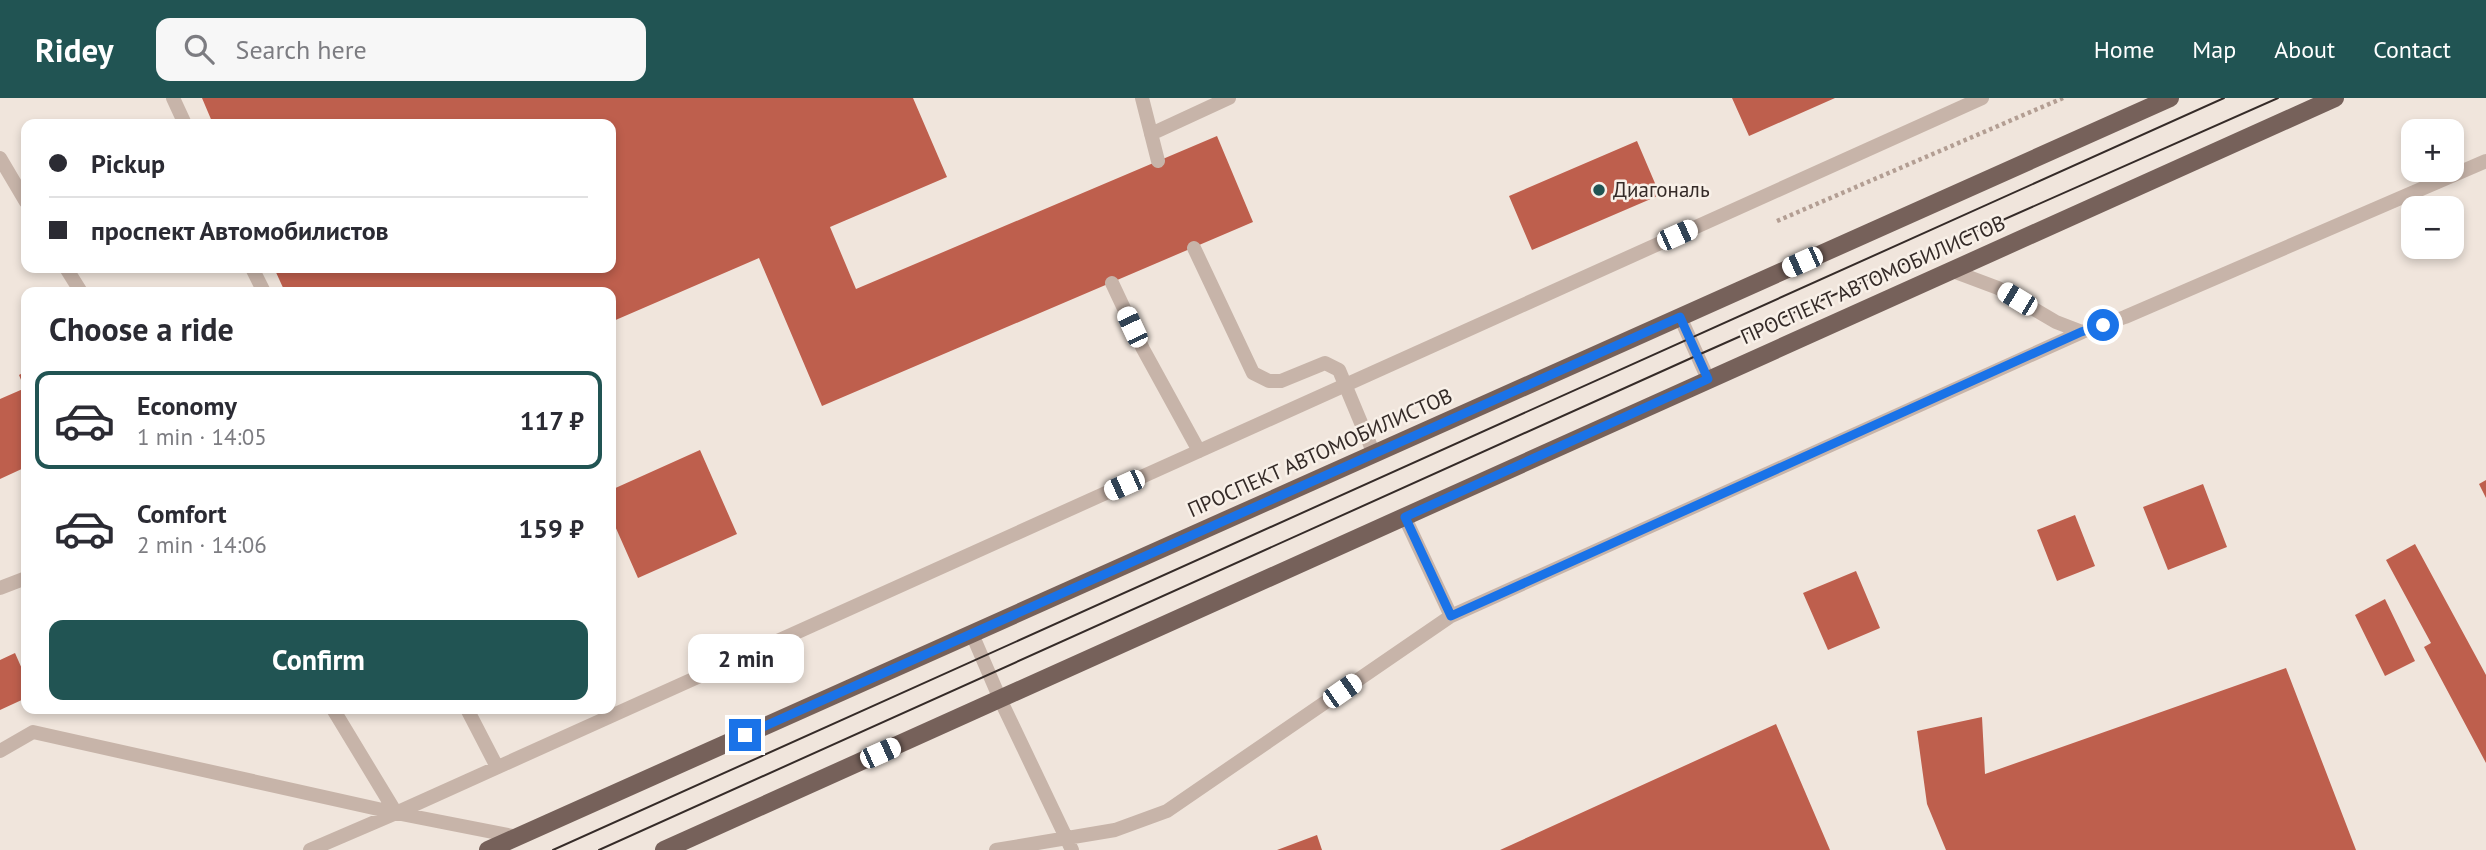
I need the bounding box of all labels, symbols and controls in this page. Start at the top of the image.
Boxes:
search box [156,18,646,81]
text: Ridey [35,28,114,71]
icon: search [180,30,218,68]
text: Search here [236,33,367,66]
text: Home [2094,34,2154,65]
text: Map [2192,34,2236,65]
text: About [2274,34,2335,65]
text: Contact [2373,34,2451,65]
map controls [2401,119,2464,259]
button: + [2401,119,2464,182]
text: Pickup [91,147,165,180]
place label: Диагональ [1613,176,1710,203]
marker: Диагональ [1591,182,1607,198]
button: − [2401,196,2464,259]
street label: ПРОСПЕКТ АВТОМОБИЛИСТОВ [1736,209,2010,350]
text: проспект Автомобилистов [91,214,389,247]
car [1654,217,1701,253]
car [1779,244,1826,280]
car [1994,279,2041,319]
car [1114,304,1151,350]
text: Choose a ride [49,308,234,350]
route start [2087,309,2119,341]
street label: ПРОСПЕКТ АВТОМОБИЛИСТОВ [1183,382,1457,523]
icon: car [53,389,116,452]
text: Economy [137,389,237,422]
text: 117 ₽ [520,404,584,437]
text: 1 min · 14:05 [137,422,267,451]
car [1101,467,1148,503]
icon: car [53,497,116,560]
text: Comfort [137,497,227,530]
text: 159 ₽ [518,512,584,545]
text: 2 min · 14:06 [137,530,267,559]
button: Confirm [49,620,588,700]
callout: 2 min [687,634,803,682]
text: 2 min [718,644,774,673]
car [1319,670,1366,712]
route end [729,719,761,751]
car [857,735,904,771]

